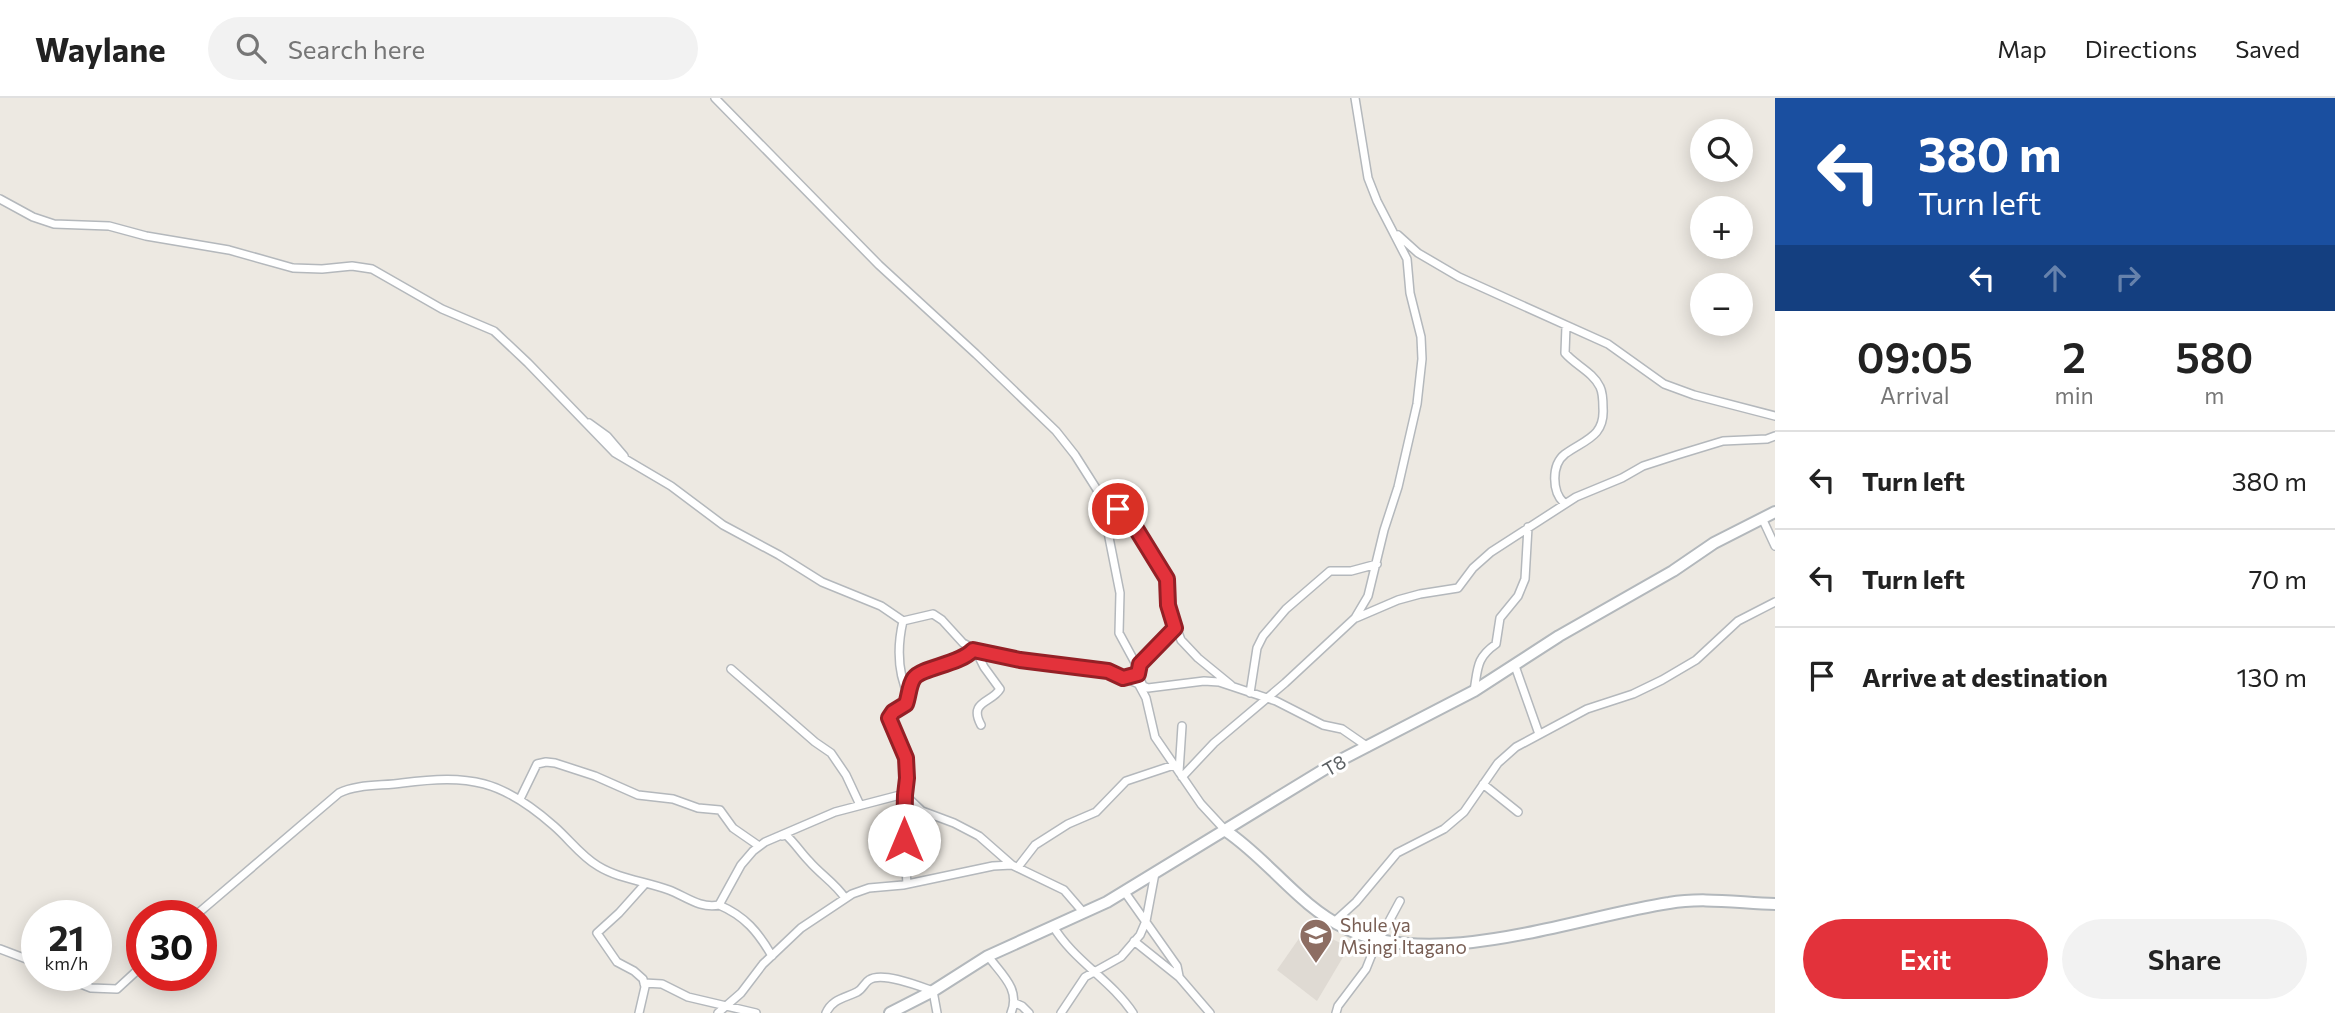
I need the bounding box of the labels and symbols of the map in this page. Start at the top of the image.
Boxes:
pin [1088,479,1148,539]
street label: T8 [1318,749,1350,781]
position arrow [867,803,941,877]
speed limit sign: 30 [126,900,217,991]
place label: Shule ya Msingi Itagano [1340,913,1467,958]
school or university icon: Shule ya Msingi Itagano [1297,916,1335,965]

